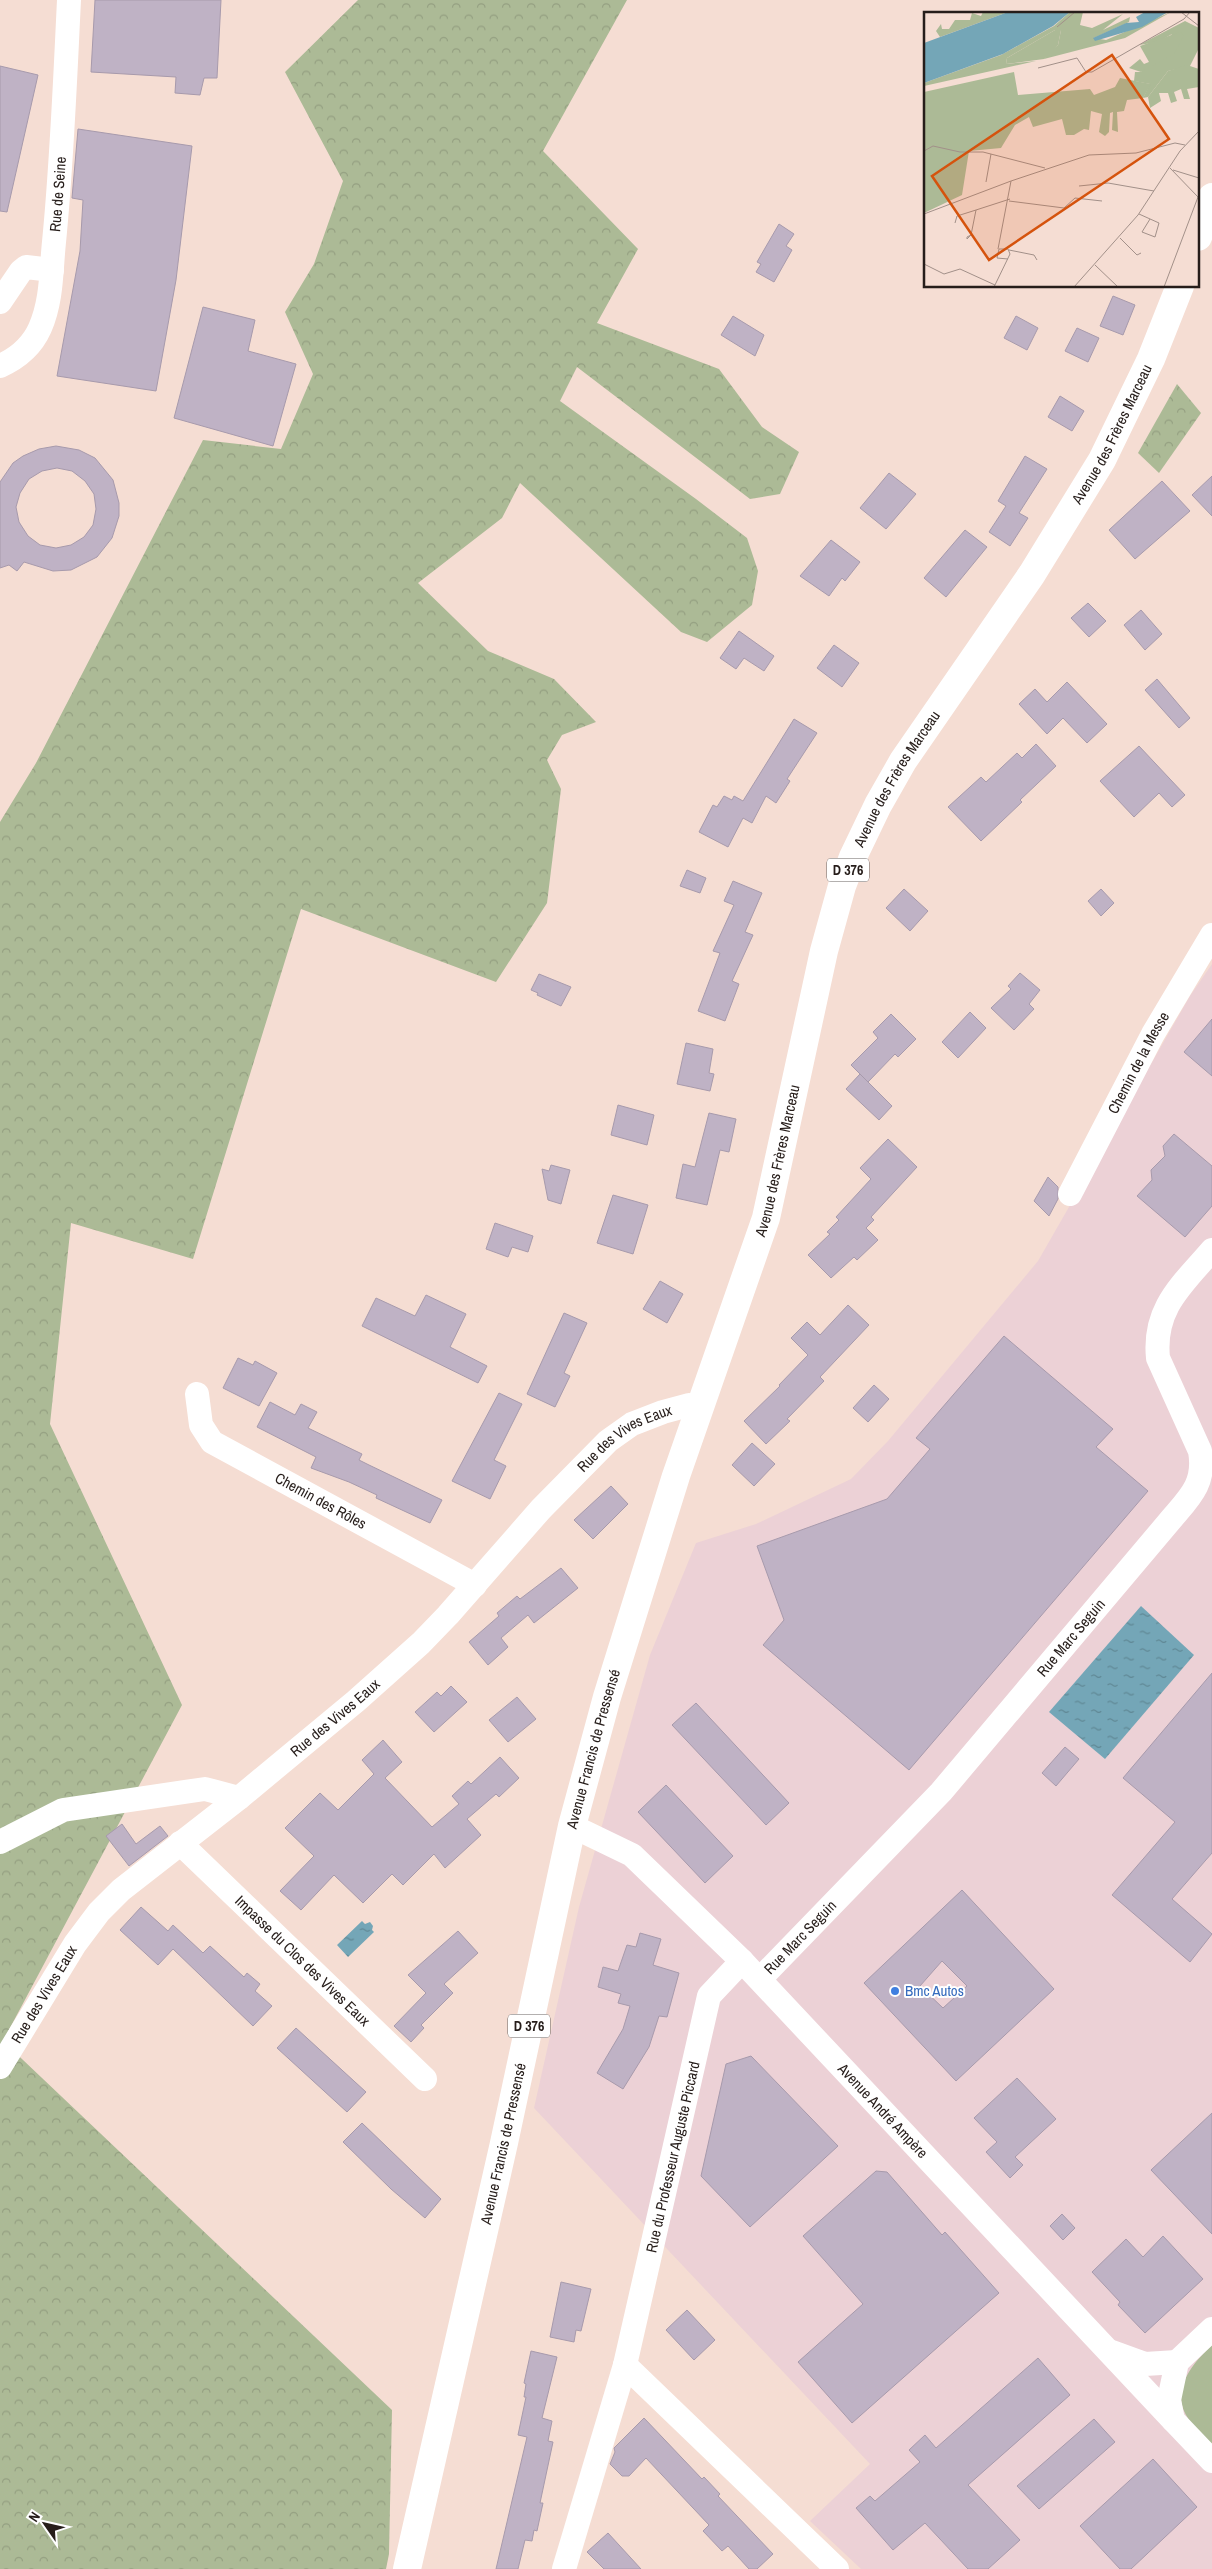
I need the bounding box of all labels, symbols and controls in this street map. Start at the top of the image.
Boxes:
inset map [924,12,1200,288]
street label: Rue de Seine [44,156,71,233]
street label: Avenue des Frères Marceau [1066,361,1157,509]
street label: Avenue des Frères Marceau [848,706,945,851]
road number: D 376 [827,858,869,882]
street label: Chemin de la Messe [1102,1007,1174,1117]
street label: Avenue des Frères Marceau [749,1083,805,1240]
street label: Rue des Vives Eaux [572,1399,675,1476]
street label: Chemin des Rôles [271,1467,370,1534]
street label: Rue Marc Seguin [1032,1594,1110,1681]
street label: Avenue Francis de Pressensé [560,1666,625,1832]
street label: Rue des Vives Eaux [286,1673,385,1761]
street label: Impasse du Clos des Vives Eaux [231,1890,376,2031]
street label: Rue Marc Seguin [759,1895,841,1979]
street label: Rue des Vives Eaux [6,1940,82,2047]
place label: Bmc Autos [905,1980,964,2001]
marker: Bmc Autos [889,1985,901,1997]
road number: D 376 [508,2014,550,2038]
street label: Avenue André Ampère [833,2058,933,2163]
street label: Rue du Professeur Auguste Piccard [640,2059,705,2255]
street label: Avenue Francis de Pressensé [475,2061,531,2227]
north arrow [20,2499,70,2549]
text: N [24,2508,44,2525]

